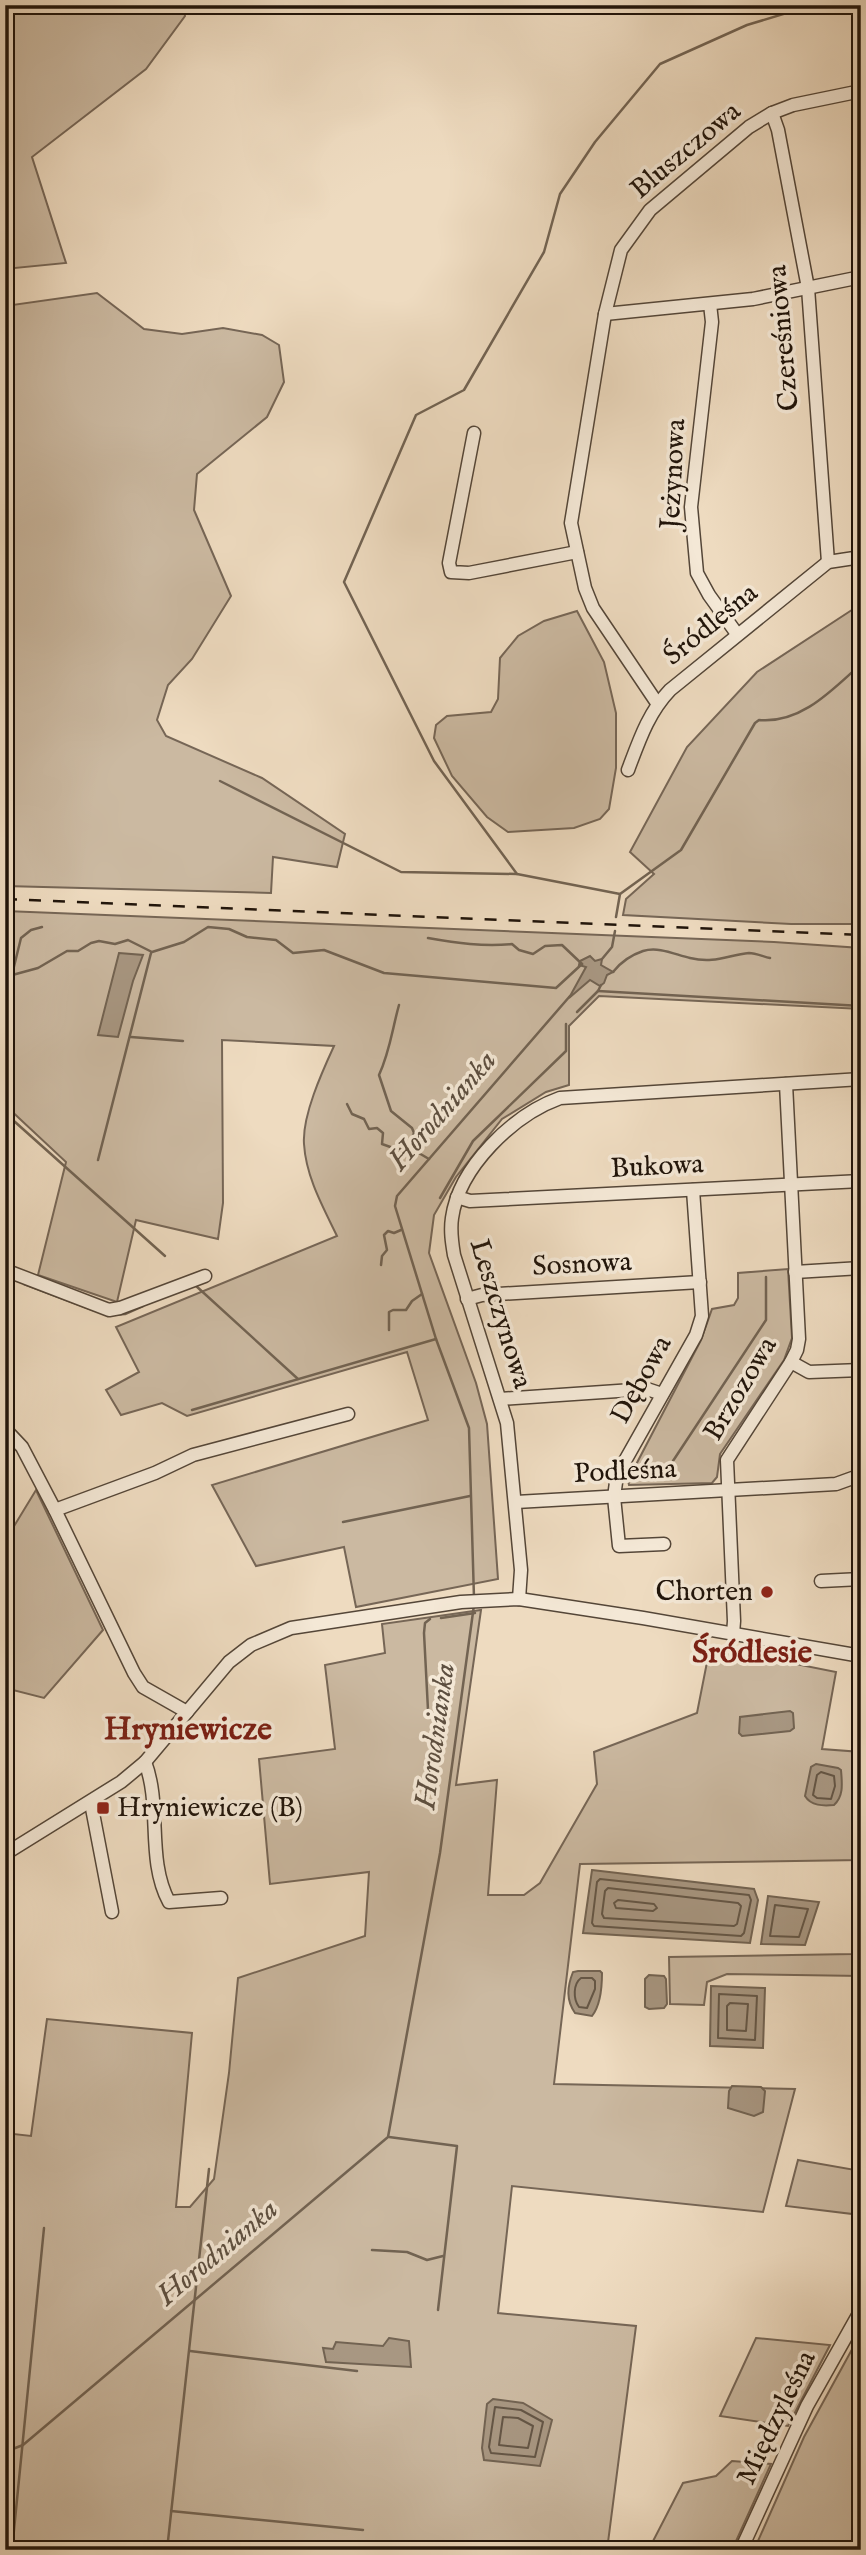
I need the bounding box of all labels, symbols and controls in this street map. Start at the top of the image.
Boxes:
street label: Bluszczowa [624,94,749,207]
street label: Czereśniowa [760,263,808,412]
street label: Jeżynowa [653,417,694,533]
street label: Śródleśna [657,576,766,674]
water label: Horodnianka [380,1043,506,1180]
street label: Bukowa [610,1147,705,1187]
street label: Leszczynowa [461,1235,540,1394]
street label: Sosnowa [531,1245,633,1285]
street label: Dębowa [604,1329,681,1430]
street label: Brzozowa [696,1330,786,1447]
street label: Podleśna [573,1452,678,1492]
place label: Chorten [656,1575,753,1610]
marker: Chorten [759,1584,775,1600]
district label: Śródlesie [692,1632,812,1674]
water label: Horodnianka [407,1661,465,1812]
district label: Hryniewicze [104,1710,272,1751]
place label: Hryniewicze (B) [117,1791,303,1826]
marker: Hryniewicze (B) [95,1800,111,1816]
water label: Horodnianka [149,2191,287,2315]
street label: Międzyleśna [729,2344,825,2491]

